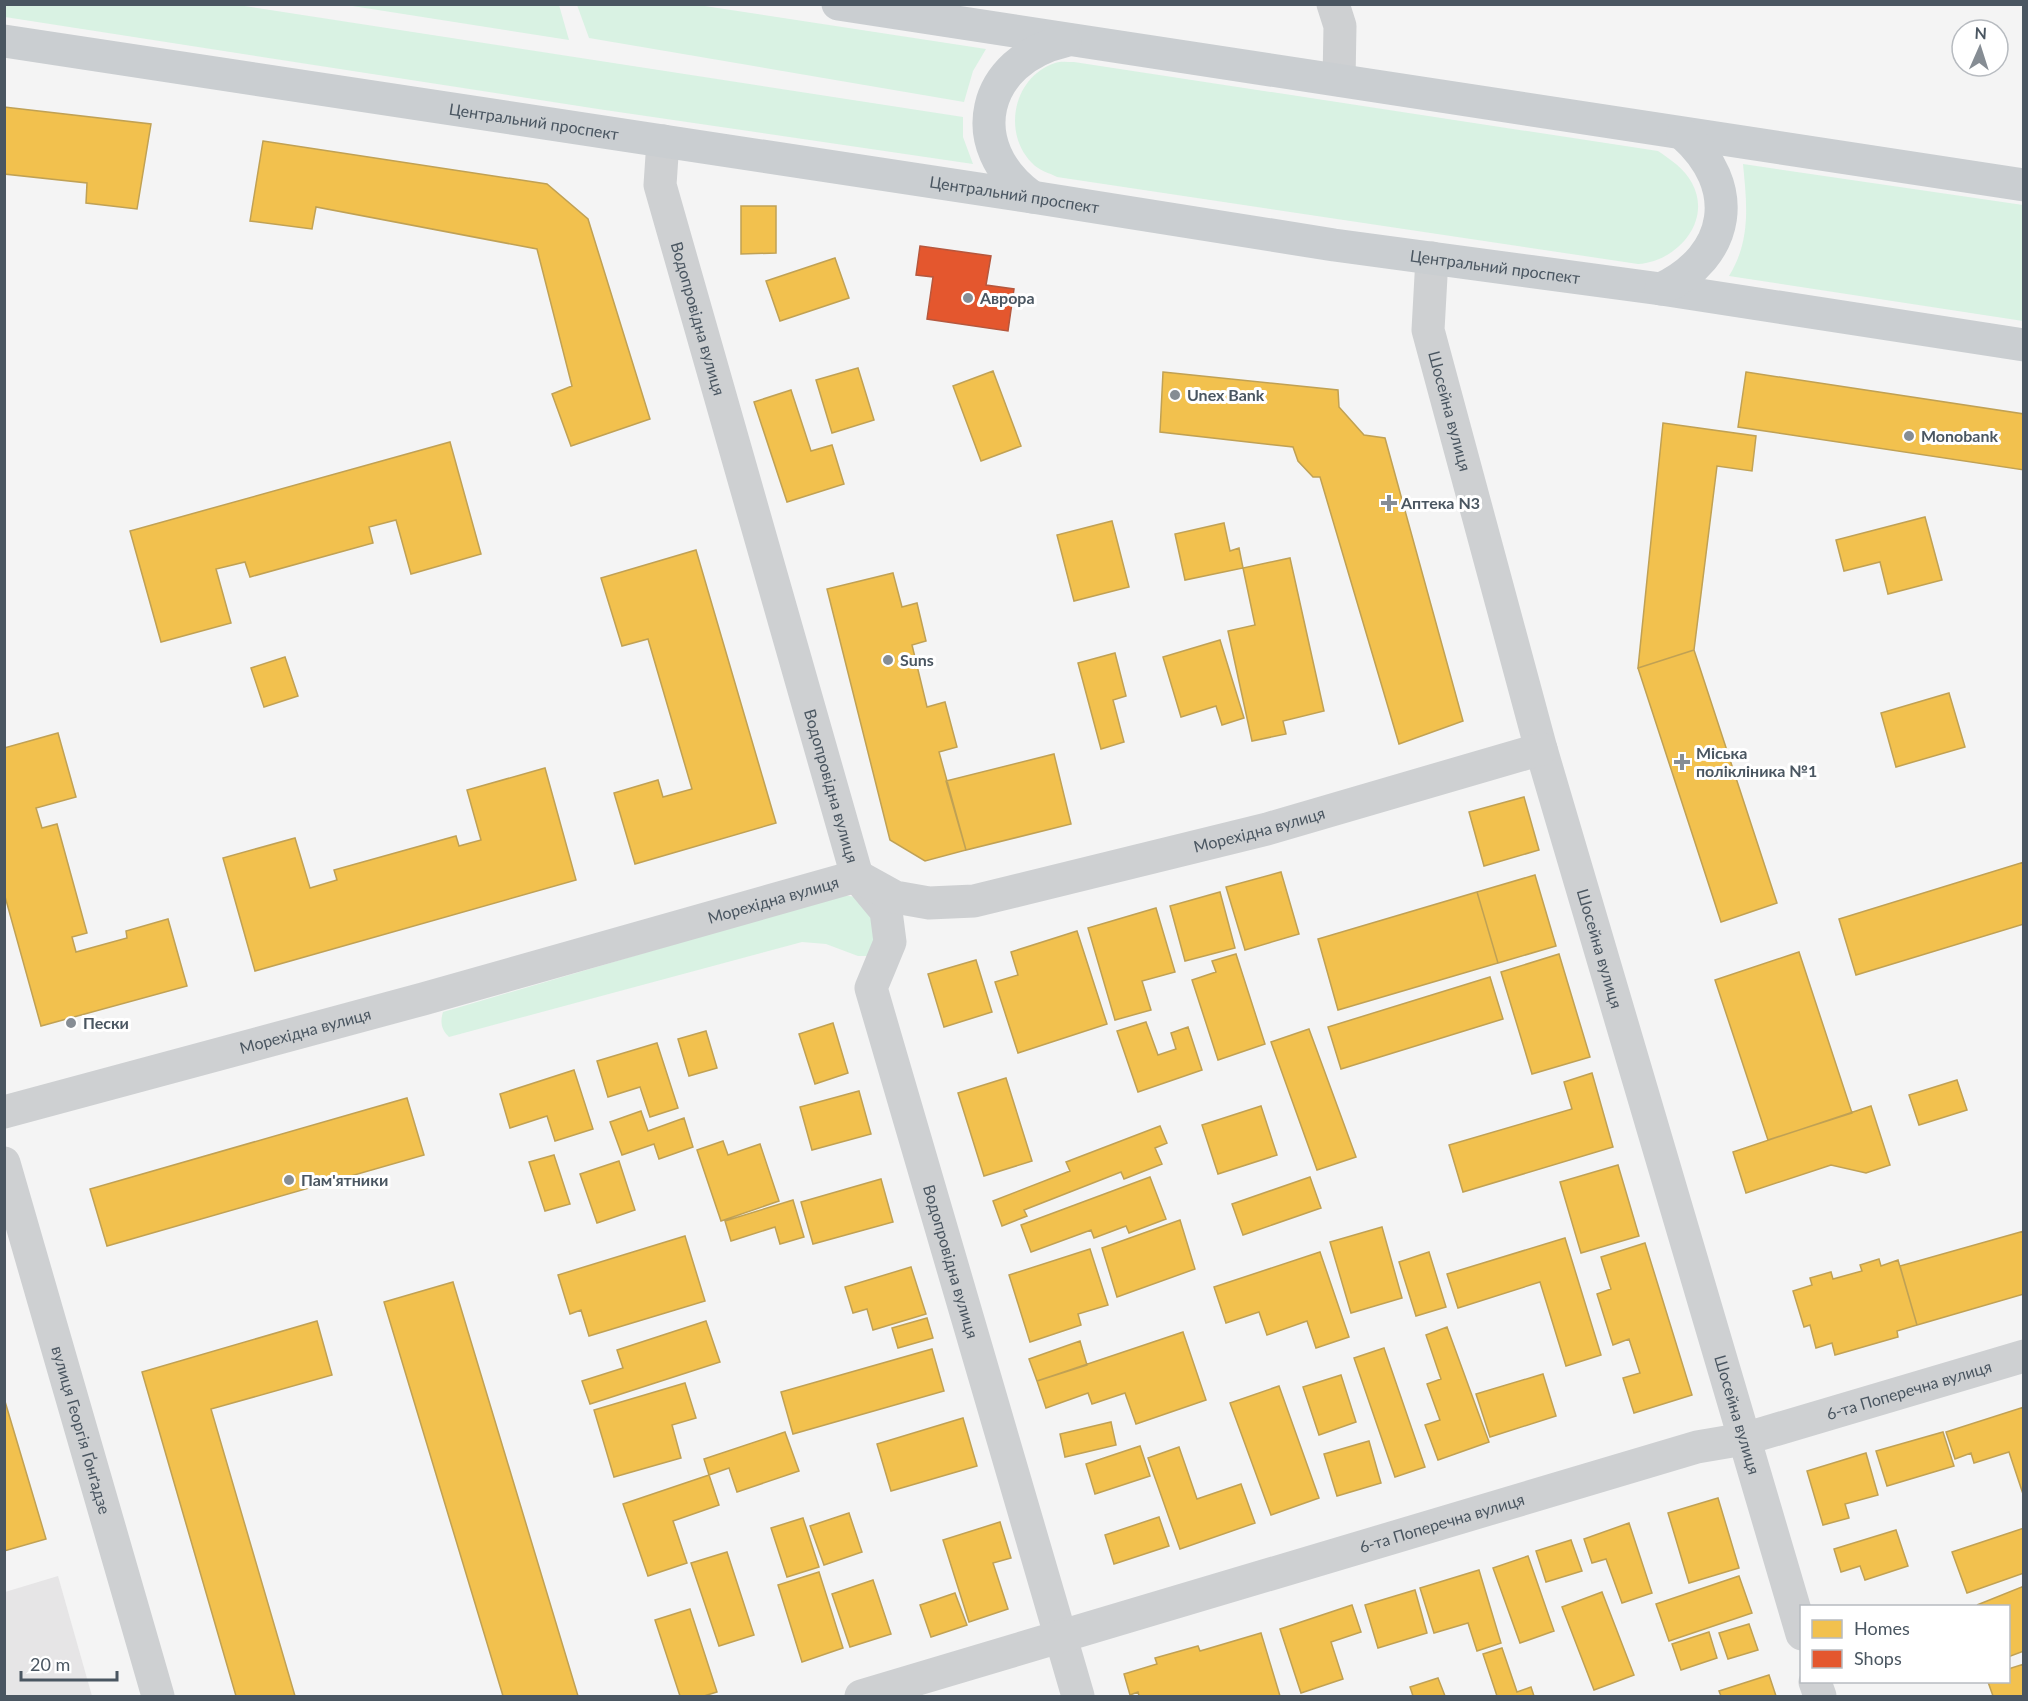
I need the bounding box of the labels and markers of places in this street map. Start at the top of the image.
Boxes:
place label: Аврора [979,288,1035,307]
marker: Аврора [961,291,975,305]
place label: Unex Bank [1187,385,1265,404]
marker: Unex Bank [1168,388,1182,402]
place label: Monobank [1921,426,1999,445]
marker: Monobank [1902,429,1916,443]
place label: Аптека N3 [1400,493,1480,512]
marker: Аптека N3 [1382,496,1396,510]
place label: Suns [900,650,934,669]
marker: Suns [881,653,895,667]
place label: Міська полікліника №1 [1696,743,1817,780]
marker: Міська полікліника №1 [1673,753,1691,771]
place label: Пески [83,1013,129,1032]
marker: Пески [64,1016,78,1030]
place label: Пам'ятники [301,1170,388,1189]
marker: Пам'ятники [282,1173,296,1187]

